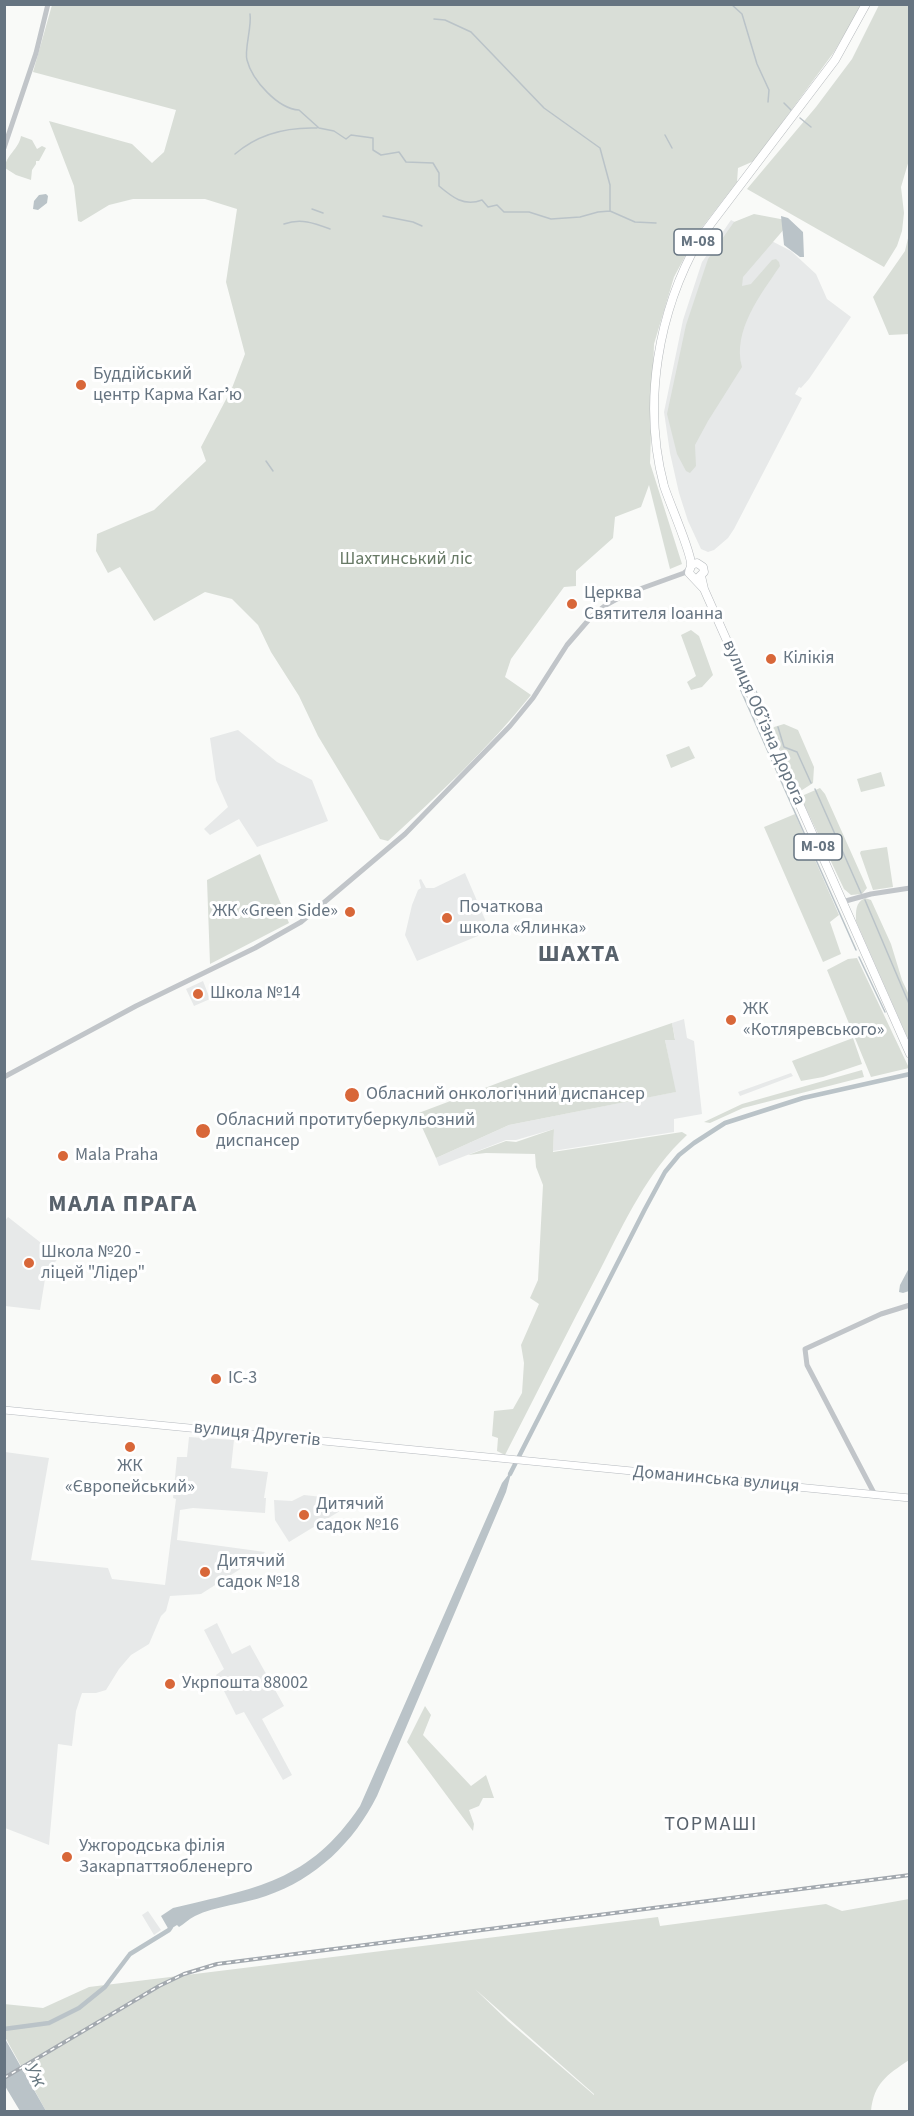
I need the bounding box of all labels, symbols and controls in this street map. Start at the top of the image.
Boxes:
road number: М-08 [674,229,722,255]
place label: Буддійський центр Карма Кагʼю [93,364,242,406]
marker: Буддійський центр Карма Кагʼю [74,378,88,392]
park label: Шахтинський ліс [339,549,473,571]
place label: Церква Святителя Іоанна [584,583,723,626]
marker: Церква Святителя Іоанна [565,597,579,611]
street label: вулиця Обʼїзна Дорога [717,637,809,809]
place label: Кілікія [783,648,834,670]
marker: Кілікія [764,652,778,666]
road number: М-08 [794,834,842,860]
place label: Початкова школа «Ялинка» [459,897,586,940]
place label: ЖК «Green Side» [212,901,338,923]
marker: ЖК «Green Side» [343,905,357,919]
marker: Початкова школа «Ялинка» [440,911,454,925]
district label: ШАХТА [538,942,620,970]
place label: Школа №14 [210,983,300,1005]
marker: Школа №14 [191,987,205,1001]
place label: ЖК «Котляревського» [743,999,884,1042]
marker: ЖК «Котляревського» [724,1013,738,1027]
place label: Обласний онкологічний диспансер [366,1084,645,1106]
marker: Обласний онкологічний диспансер [343,1086,361,1104]
place label: Обласний протитуберкульозний диспансер [216,1110,475,1152]
marker: Обласний протитуберкульозний диспансер [194,1122,212,1140]
place label: Mala Praha [75,1145,158,1167]
marker: Mala Praha [56,1149,70,1163]
district label: МАЛА ПРАГА [48,1192,198,1220]
place label: Школа №20 - ліцей "Лідер" [41,1242,145,1284]
marker: Школа №20 - ліцей "Лідер" [22,1256,36,1270]
place label: ІС-3 [228,1368,257,1390]
marker: ІС-3 [209,1372,223,1386]
street label: вулиця Другетів [193,1418,321,1452]
marker: ЖК «Європейський» [123,1440,137,1454]
place label: ЖК «Європейський» [65,1456,195,1498]
street label: Доманинська вулиця [632,1462,800,1498]
place label: Дитячий садок №16 [316,1494,399,1537]
marker: Дитячий садок №16 [297,1508,311,1522]
place label: Дитячий садок №18 [217,1551,300,1594]
marker: Дитячий садок №18 [198,1565,212,1579]
place label: Укрпошта 88002 [182,1673,308,1695]
marker: Укрпошта 88002 [163,1677,177,1691]
district label: ТОРМАШІ [664,1814,758,1838]
place label: Ужгородська філія Закарпаттяобленерго [79,1836,253,1878]
marker: Ужгородська філія Закарпаттяобленерго [60,1850,74,1864]
water label: Уж [18,2060,50,2092]

